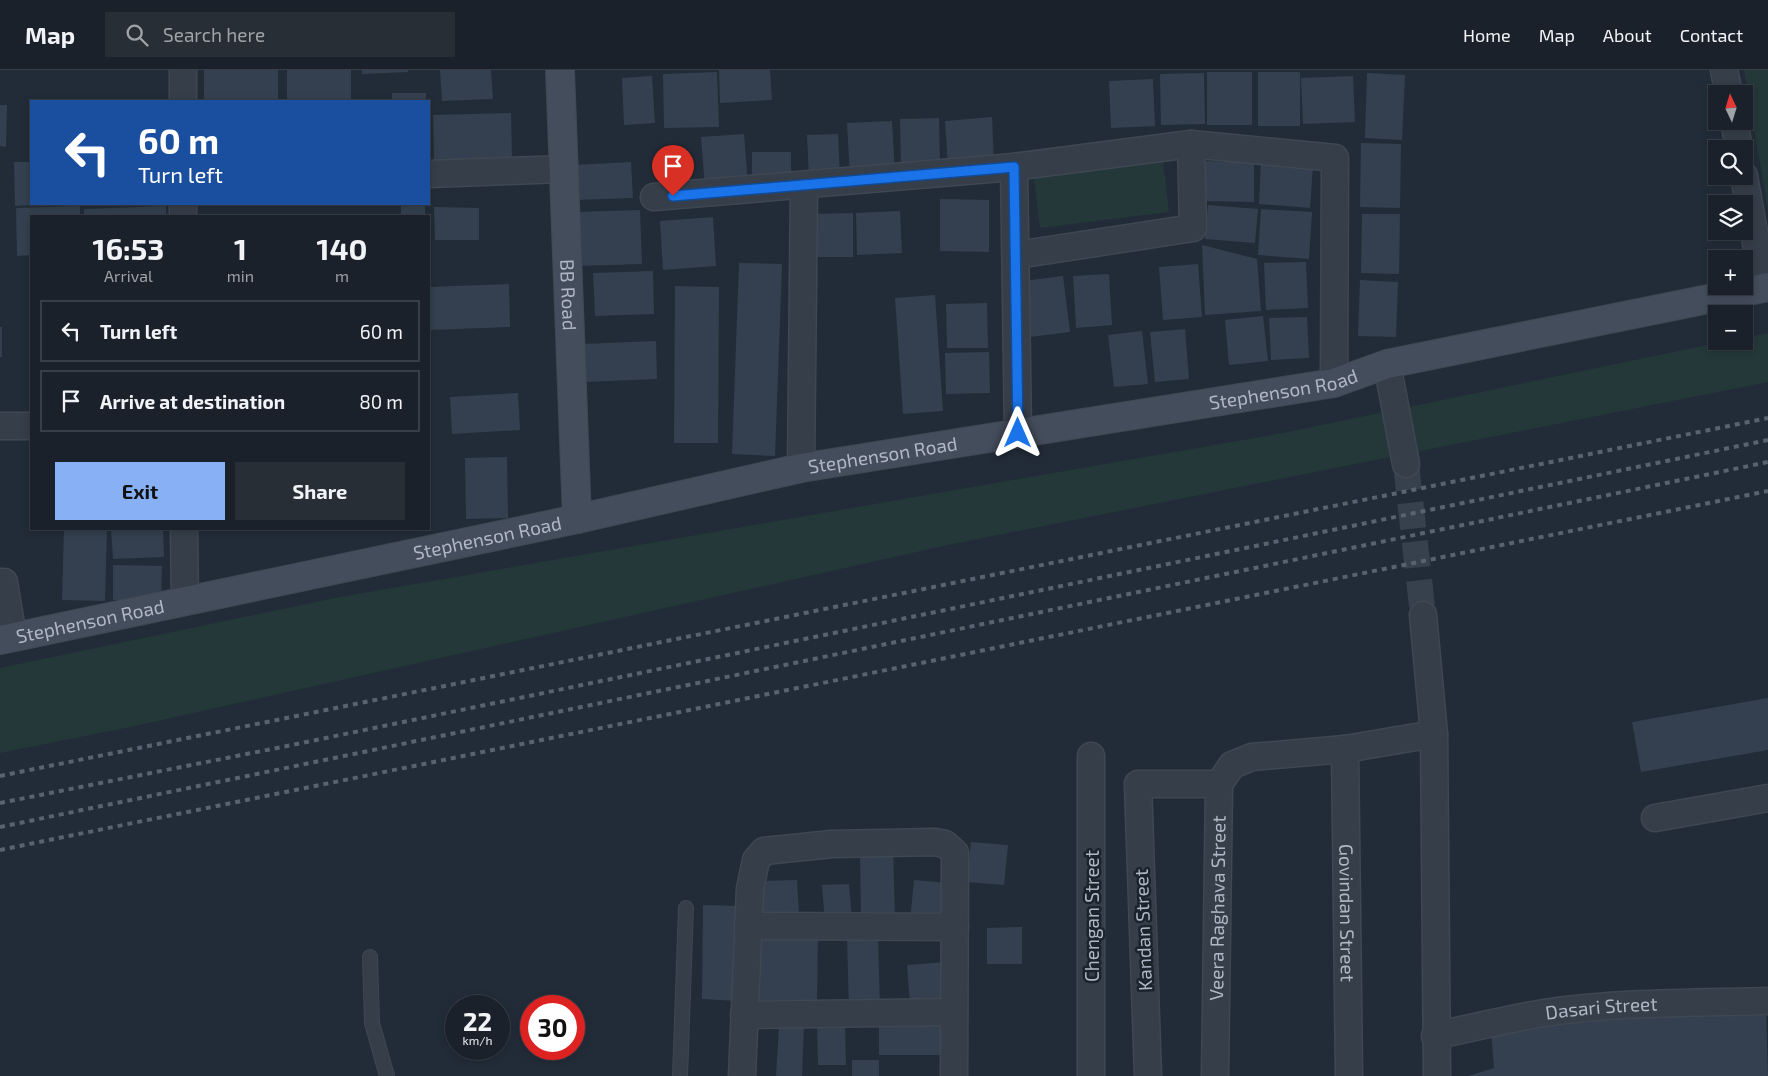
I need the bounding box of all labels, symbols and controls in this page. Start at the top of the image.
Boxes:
search box [105,12,455,57]
text: Map [25,20,75,49]
icon: search [123,21,151,49]
text: Search here [163,23,265,46]
text: Home [1463,24,1511,46]
text: Map [1539,24,1575,46]
text: About [1603,24,1652,46]
text: Contact [1680,24,1743,46]
north arrow [1708,85,1752,130]
map controls [1708,85,1753,350]
text: 60 m [138,119,219,161]
icon: left [55,120,120,185]
button: search [1708,140,1753,185]
pin [652,145,694,196]
icon: arrive [659,152,687,180]
text: Turn left [138,161,223,187]
button: layers [1708,195,1753,240]
text: 16:53 [92,230,164,266]
text: 1 [234,230,247,266]
text: 140 [317,230,368,266]
button: + [1708,250,1753,295]
street label: BB Road [556,259,582,331]
text: Arrival [104,266,153,285]
text: min [227,266,254,285]
text: m [335,266,349,285]
button: − [1708,305,1753,350]
icon: left [57,317,85,345]
text: Turn left [100,320,177,343]
text: 60 m [360,320,403,343]
street label: Stephenson Road [1207,363,1361,414]
icon: arrive [57,387,85,415]
text: Arrive at destination [100,390,285,413]
text: 80 m [359,390,403,413]
position arrow [991,406,1043,458]
street label: Stephenson Road [806,431,959,478]
button: Exit [55,462,225,520]
button: Share [235,462,405,520]
street label: Stephenson Road [411,511,563,564]
street label: Stephenson Road [14,594,166,647]
street label: Veera Raghava Street [1204,815,1230,1001]
street label: Govindan Street [1335,844,1360,982]
street label: Chengan Street [1080,850,1103,982]
street label: Kandan Street [1129,869,1156,991]
street label: Dasari Street [1544,992,1658,1024]
speed limit sign: 30 [520,995,585,1060]
text: 22 [463,1006,492,1036]
text: km/h [463,1033,492,1047]

